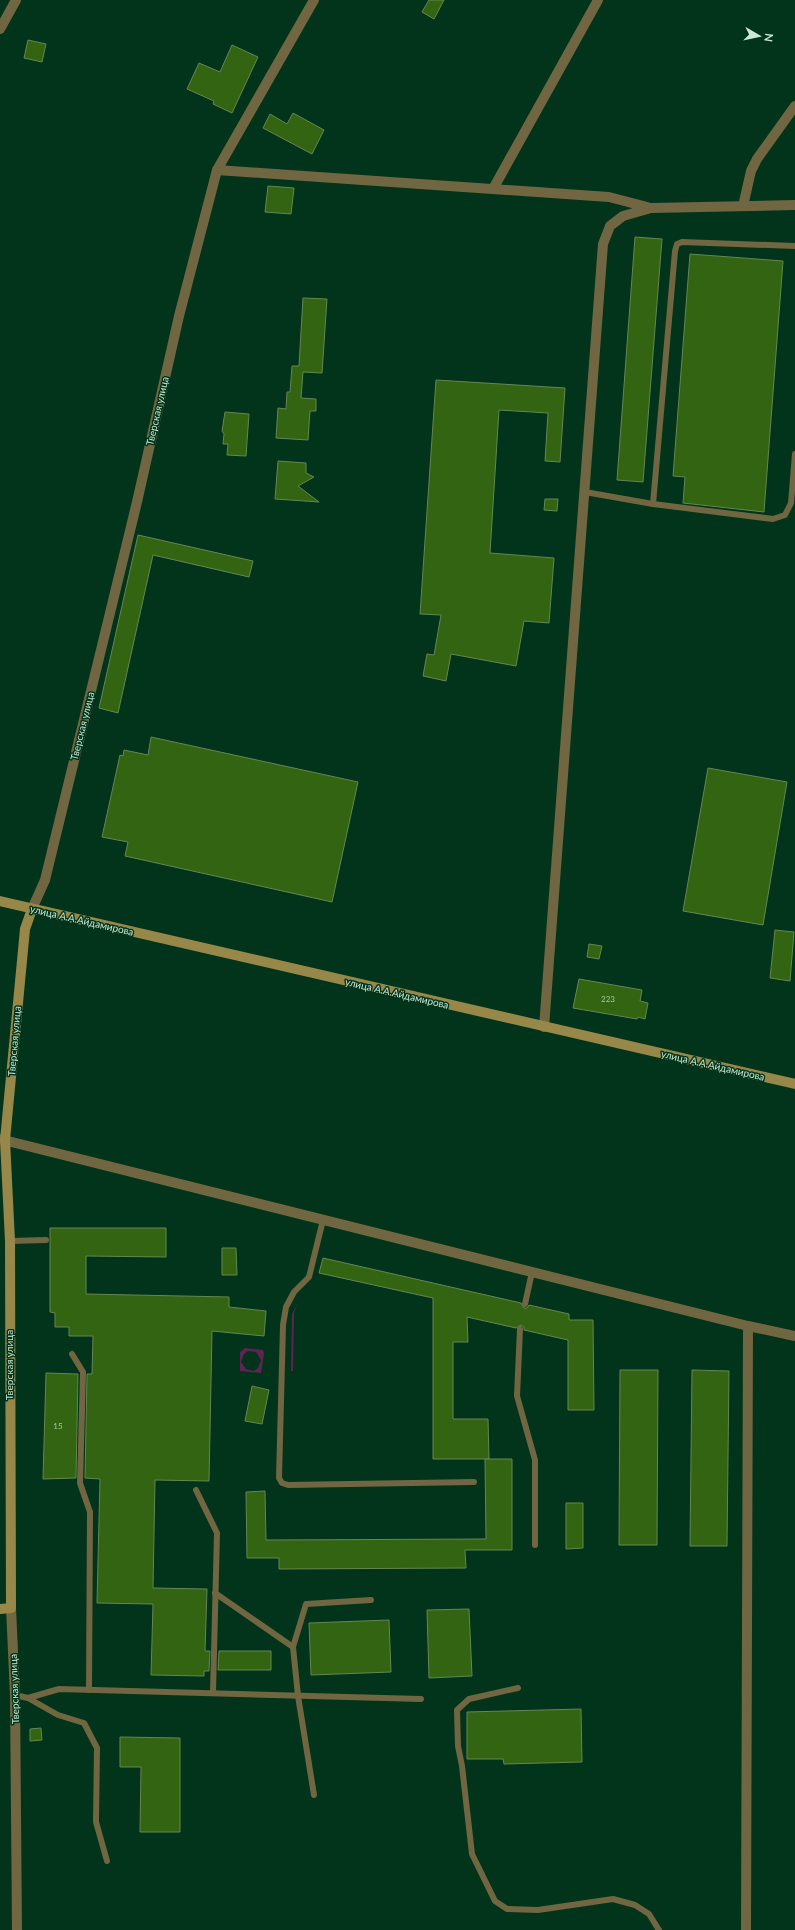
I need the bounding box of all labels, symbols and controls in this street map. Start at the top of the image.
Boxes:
north arrow [739,16,779,56]
text: N [762,32,776,43]
street label: Тверская улица [143,375,171,447]
street label: Тверская улица [68,690,96,762]
street label: улица А.А.Айдамирова [29,902,135,938]
street label: улица А.А.Айдамирова [344,975,450,1011]
house number: 223 [601,994,615,1004]
street label: Тверская улица [5,1005,23,1077]
street label: улица А.А.Айдамирова [660,1047,766,1083]
street label: Тверская улица [3,1330,15,1400]
house number: 15 [53,1421,63,1431]
street label: Тверская улица [7,1654,21,1724]

